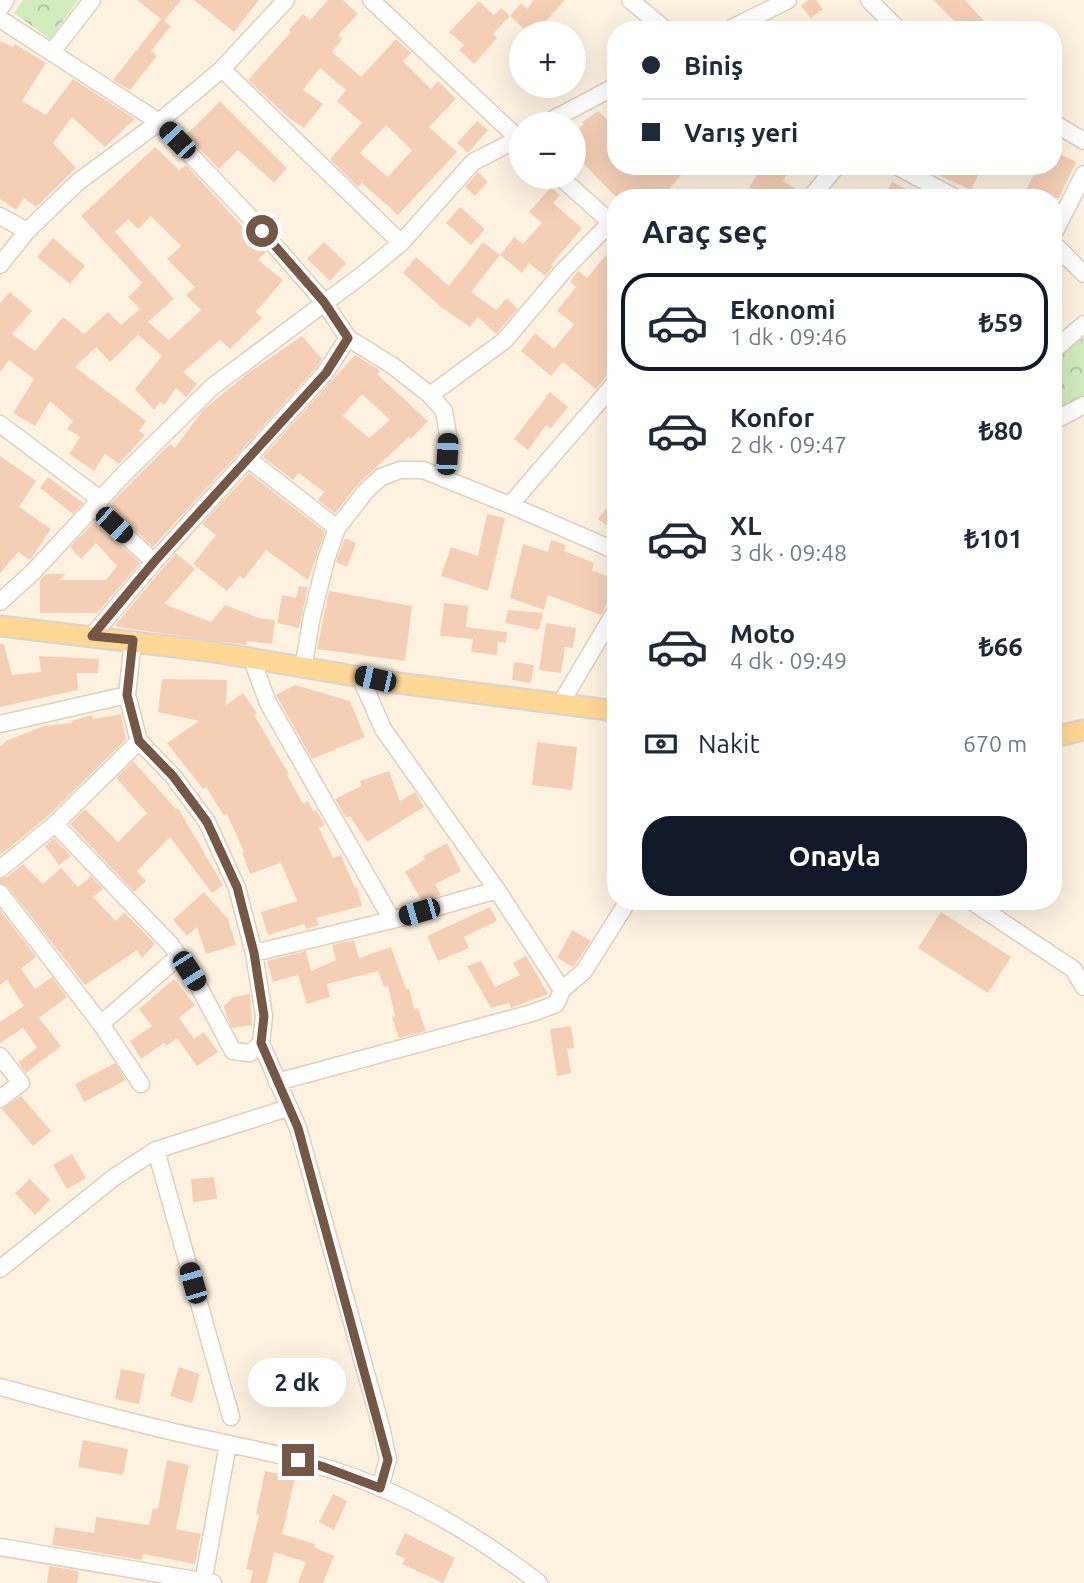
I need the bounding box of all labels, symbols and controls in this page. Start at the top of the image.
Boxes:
map controls [509,21,586,189]
button: + [509,21,586,98]
text: Biniş [684,51,743,80]
button: − [509,112,586,189]
car [155,118,200,162]
text: Varış yeri [684,118,798,147]
text: Araç seç [642,213,767,249]
route start [246,215,278,247]
icon: car [646,291,709,354]
text: Ekonomi [730,295,835,324]
text: ₺59 [979,308,1023,337]
text: 1 dk · 09:46 [730,324,847,349]
icon: car [646,399,709,462]
text: Konfor [730,403,814,432]
text: ₺80 [979,416,1023,445]
car [436,432,459,476]
text: 2 dk · 09:47 [730,432,847,457]
car [92,503,137,547]
icon: car [646,507,709,570]
text: XL [730,511,761,540]
text: ₺101 [964,524,1023,553]
text: 3 dk · 09:48 [730,540,847,565]
icon: car [646,615,709,678]
text: Moto [730,619,795,648]
text: ₺66 [979,632,1023,661]
text: 4 dk · 09:49 [730,648,847,673]
car [353,664,398,694]
icon: cash [642,725,680,763]
text: Nakit [698,729,760,758]
text: 670 m [963,731,1027,756]
button: Onayla [642,816,1027,896]
car [396,896,443,928]
car [169,948,210,994]
car [178,1260,209,1306]
callout: 2 dk [249,1358,347,1408]
text: 2 dk [274,1370,320,1395]
route end [282,1444,314,1476]

